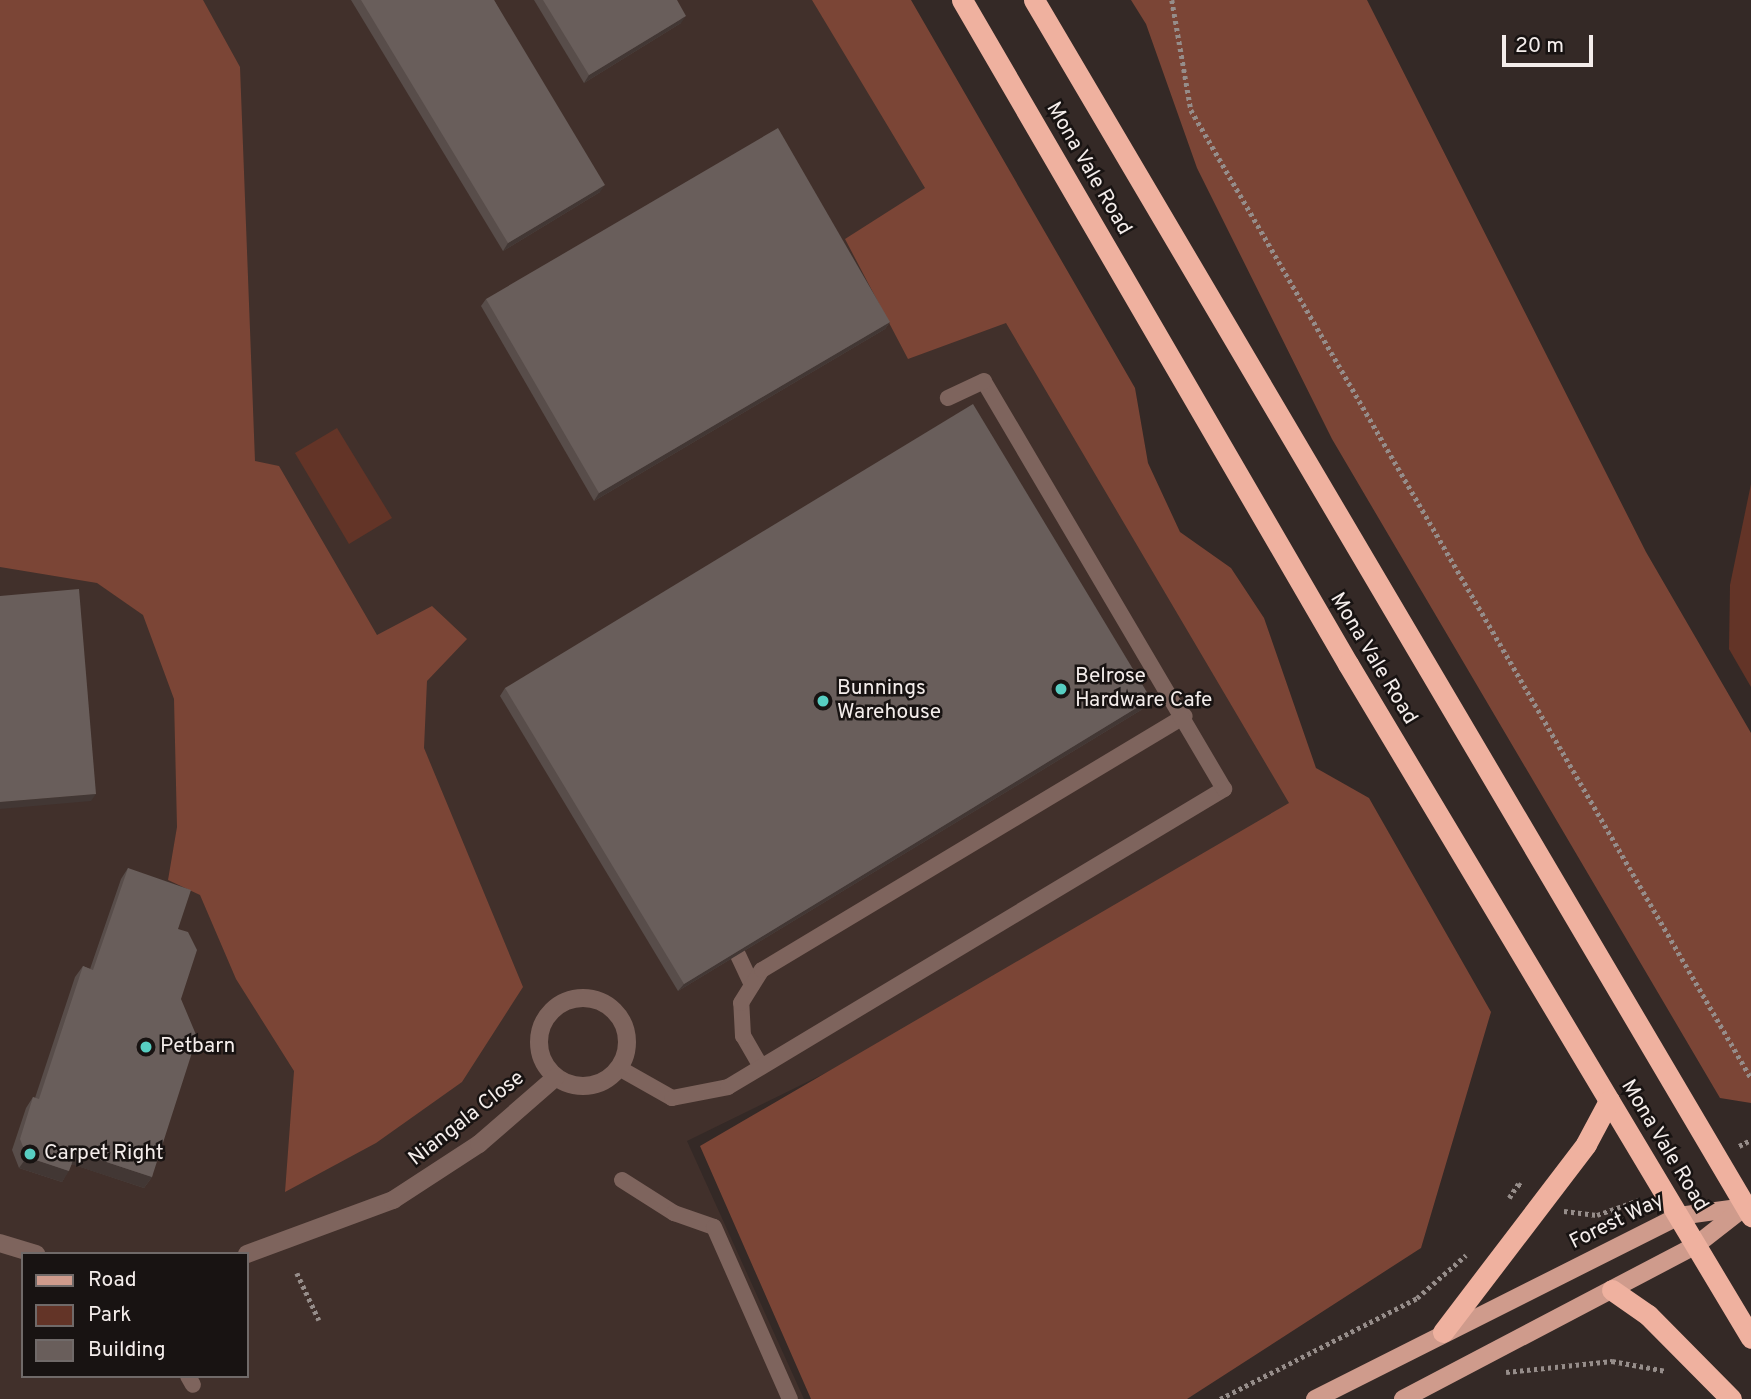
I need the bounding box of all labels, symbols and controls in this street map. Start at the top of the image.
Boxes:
scale bar [1506,21,1597,65]
text: 20 m [1515,33,1564,60]
street label: Mona Vale Road [1040,98,1136,240]
street label: Mona Vale Road [1324,588,1422,730]
place label: Belrose Hardware Cafe [1075,664,1212,714]
place label: Bunnings Warehouse [837,676,941,726]
marker: Belrose Hardware Cafe [1053,681,1069,697]
marker: Bunnings Warehouse [815,693,831,709]
place label: Petbarn [160,1034,235,1060]
marker: Petbarn [138,1039,154,1055]
street label: Niangala Close [404,1066,530,1172]
street label: Mona Vale Road [1615,1075,1713,1217]
place label: Carpet Right [44,1141,164,1167]
marker: Carpet Right [22,1146,38,1162]
street label: Forest Way [1566,1188,1668,1256]
legend [21,1252,248,1378]
text: Road [88,1267,137,1294]
text: Park [88,1302,131,1329]
text: Building [88,1337,166,1364]

